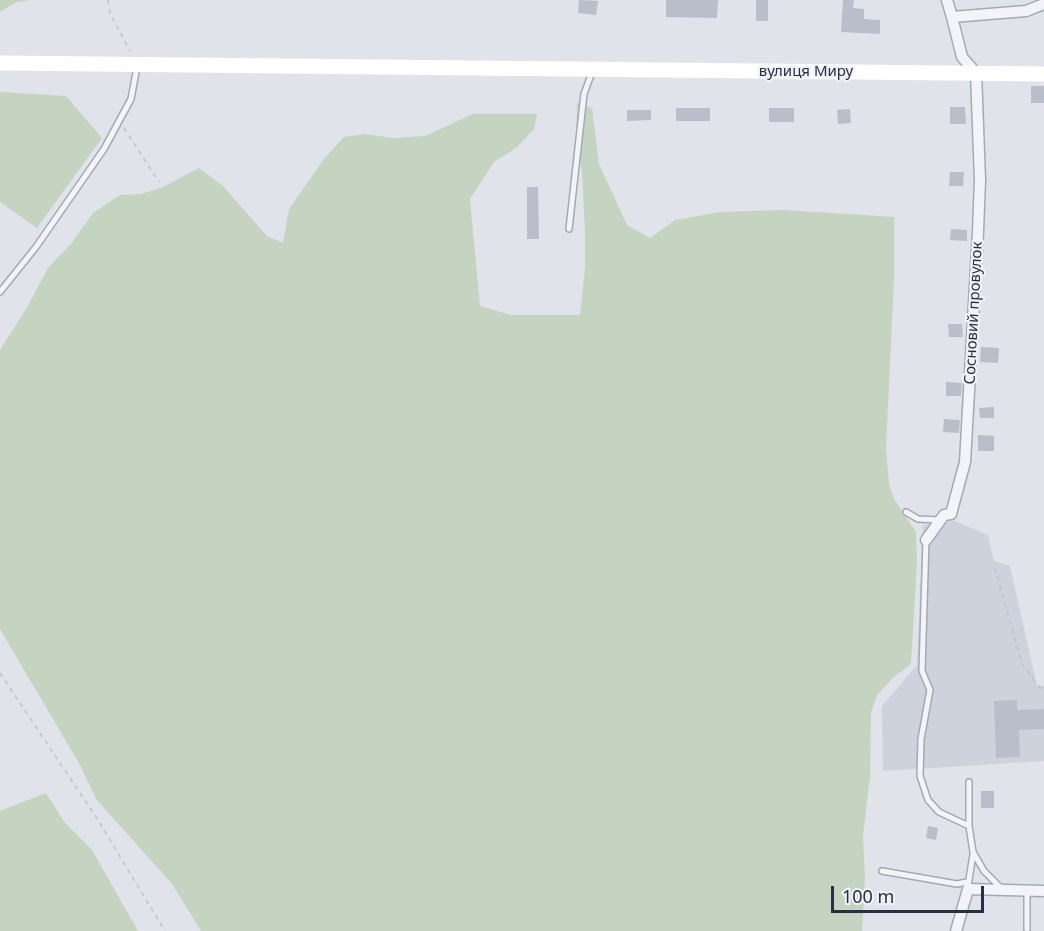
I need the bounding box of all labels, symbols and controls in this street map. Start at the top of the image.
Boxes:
street label: вулиця Миру [759,63,853,81]
street label: Сосновий провулок [961,241,987,385]
scale bar [834,874,987,912]
text: 100 m [842,884,894,908]

